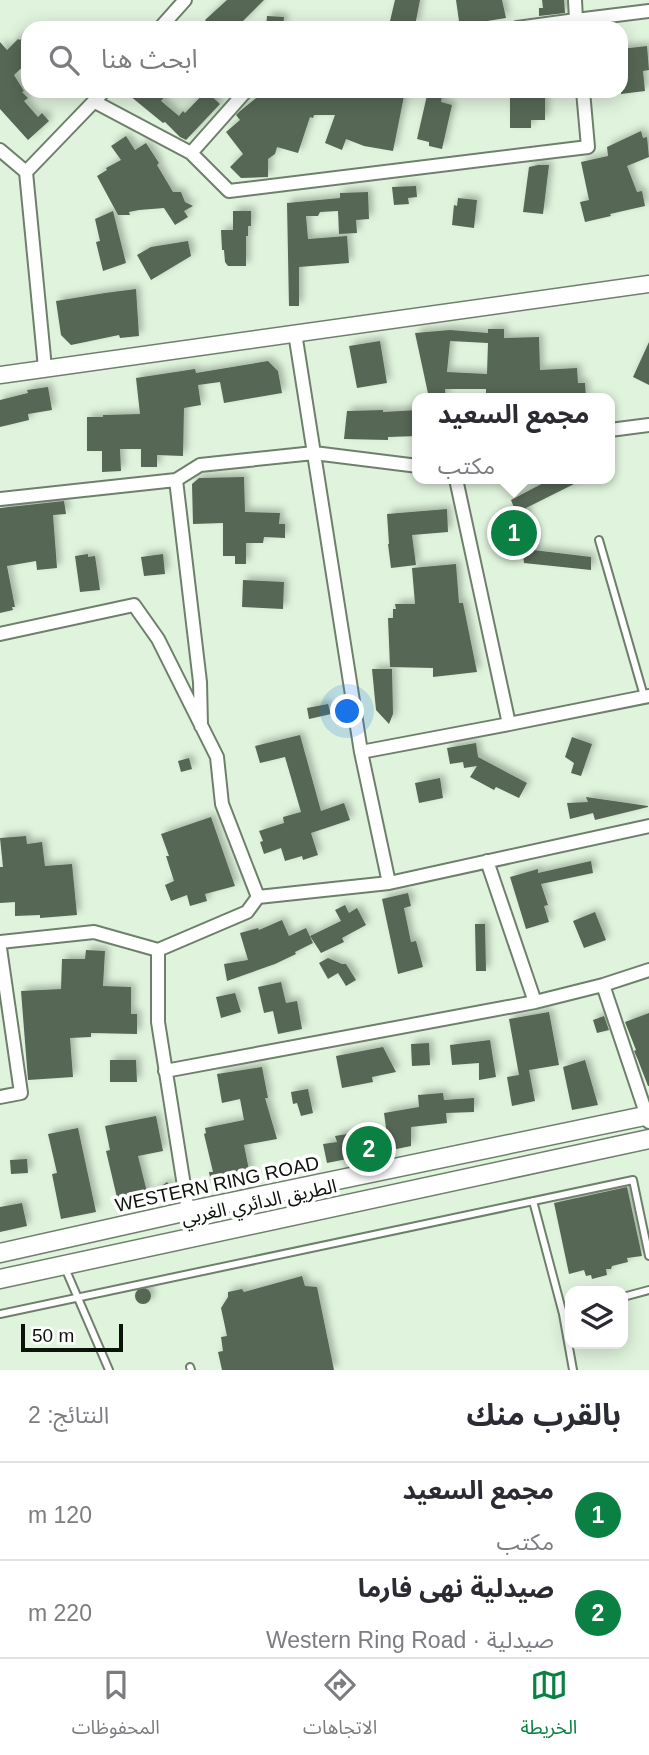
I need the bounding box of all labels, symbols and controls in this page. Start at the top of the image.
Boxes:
search box [21,21,628,98]
icon: search [45,41,83,79]
text: ابحث هنا [101,44,198,74]
popup [412,393,615,484]
text: مجمع السعيد [438,399,589,429]
text: مكتب [438,453,495,479]
pin: 1 [491,507,537,559]
your location [330,694,364,728]
pin: 2 [346,1123,392,1175]
street label: WESTERN RING ROAD [113,1152,321,1216]
street label: الطريق الدائري الغربي [180,1175,339,1233]
map controls [565,1286,628,1349]
button: layers [565,1286,628,1349]
scale bar [21,1321,122,1353]
text: 50 m [32,1325,74,1346]
text: بالقرب منك [466,1398,621,1431]
text: النتائج: 2 [28,1402,109,1428]
text: مجمع السعيد [402,1475,554,1505]
text: 120 m [28,1502,92,1528]
text: 1 [592,1502,604,1528]
text: مكتب [497,1529,554,1555]
text: صيدلية نهى فارما [358,1573,554,1603]
text: 220 m [28,1600,92,1626]
text: 2 [592,1600,604,1626]
text: صيدلية · Western Ring Road [266,1627,554,1653]
tab: المحفوظات [72,1666,160,1748]
tab: الاتجاهات [303,1666,377,1748]
tab: الخريطة [520,1666,577,1748]

